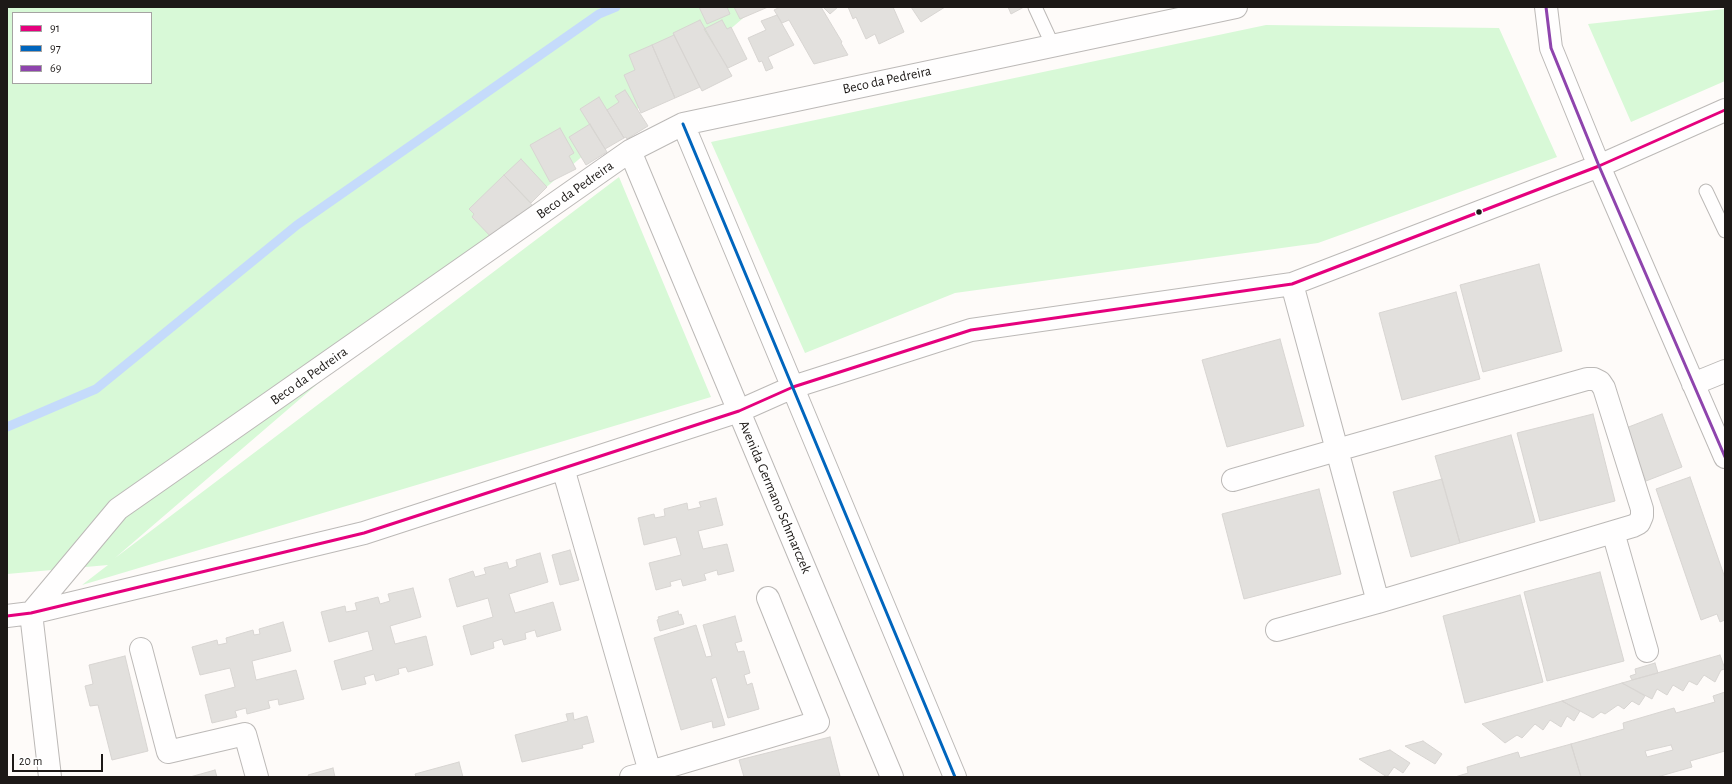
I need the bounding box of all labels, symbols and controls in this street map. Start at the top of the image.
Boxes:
legend [12,12,152,84]
text: 91 [50,22,60,34]
text: 97 [50,42,61,54]
text: 69 [50,62,61,74]
street label: Beco da Pedreira [841,62,933,98]
street label: Beco da Pedreira [533,157,617,223]
unlabelled marker [1474,207,1484,217]
street label: Beco da Pedreira [267,343,351,409]
street label: Avenida Germano Schmarczek [735,418,815,576]
scale bar [14,746,105,772]
text: 20 m [19,755,42,767]

